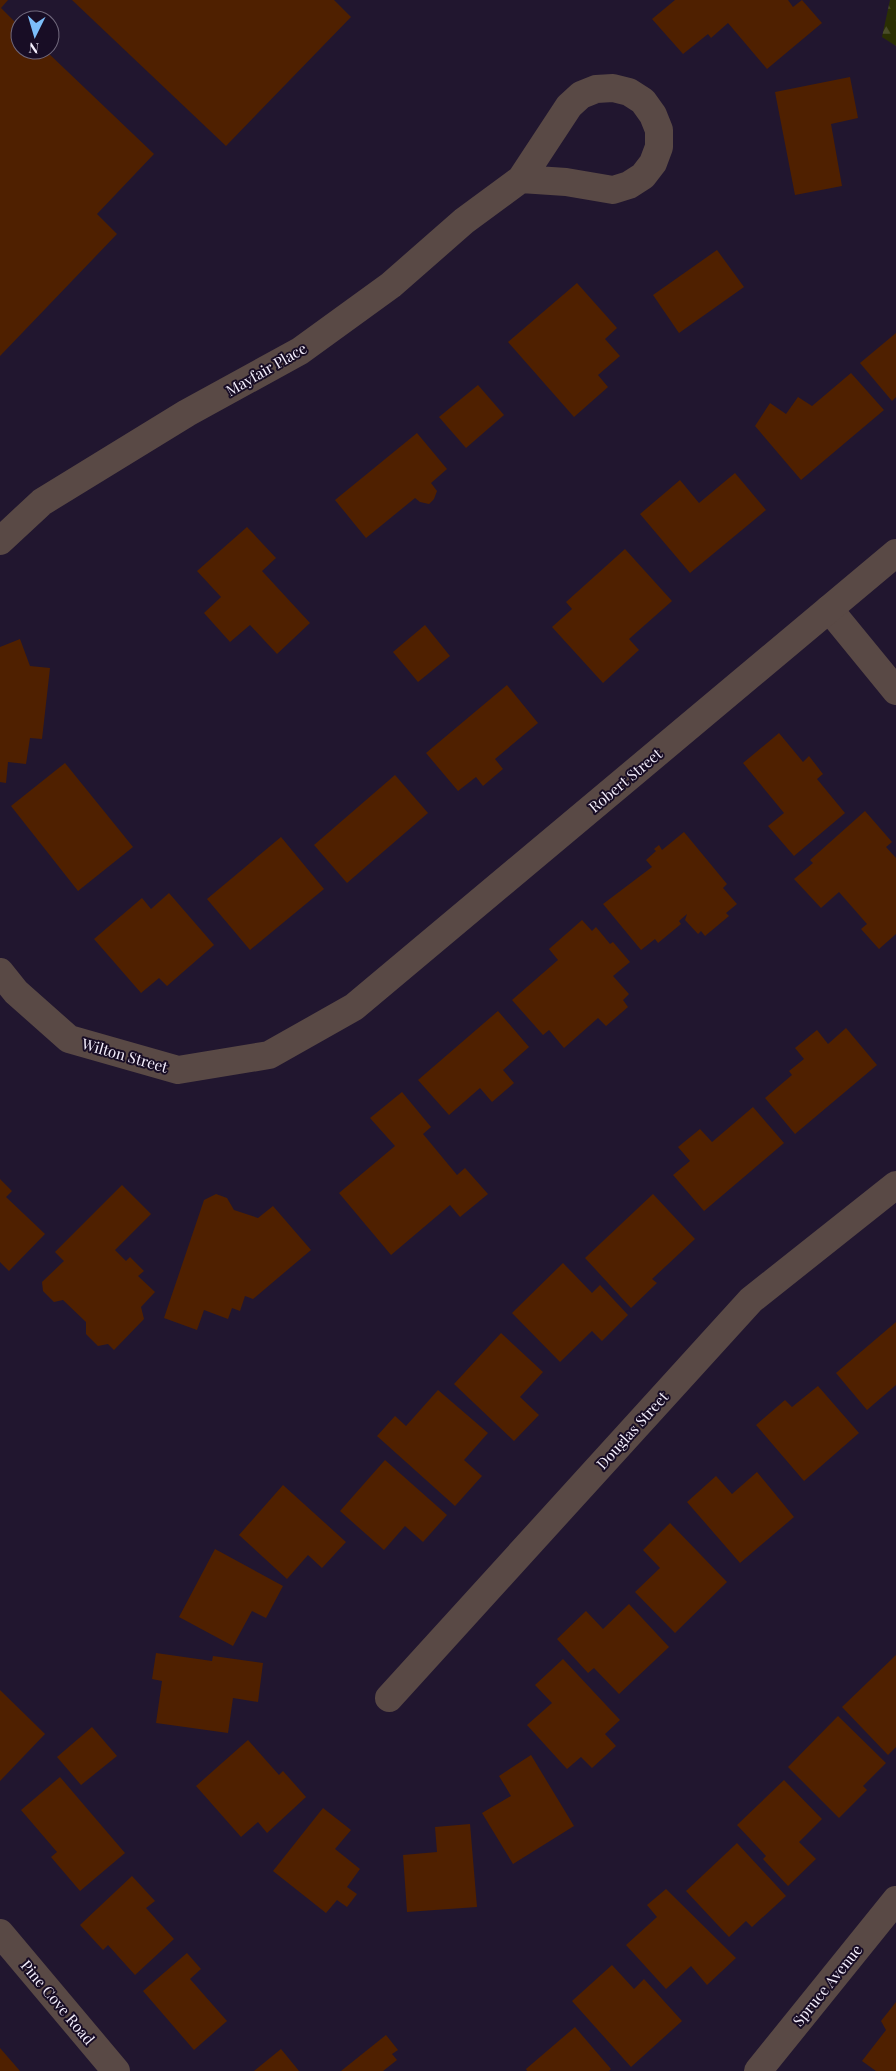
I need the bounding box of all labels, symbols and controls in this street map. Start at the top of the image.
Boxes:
north arrow [10,10,60,60]
text: N [28,39,40,58]
street label: Mayfair Place [222,338,310,400]
street label: Robert Street [584,743,666,816]
street label: Wilton Street [79,1033,171,1077]
street label: Douglas Street [592,1386,673,1473]
street label: Spruce Avenue [788,1940,866,2030]
street label: Pine Cove Road [17,1956,99,2049]

